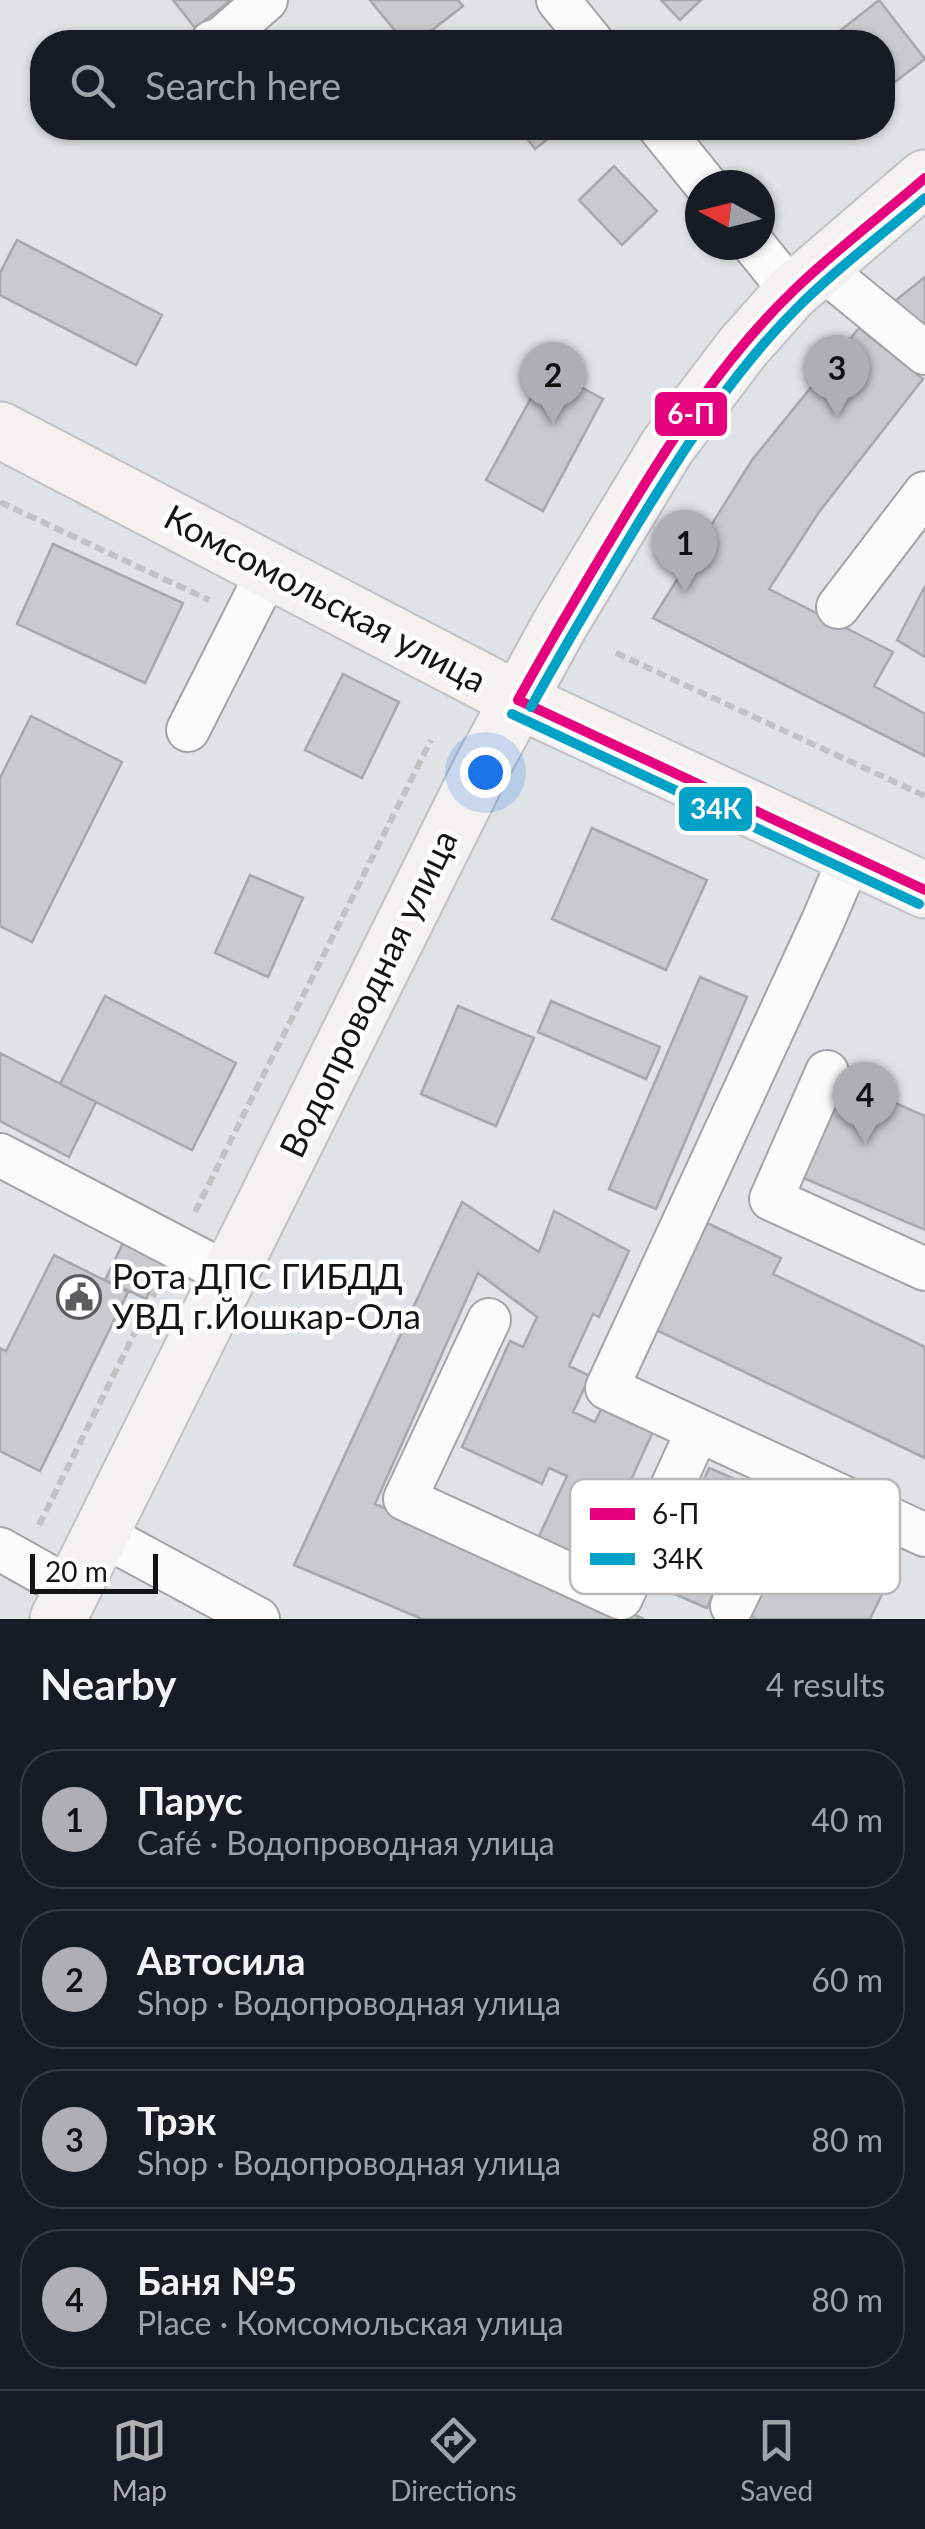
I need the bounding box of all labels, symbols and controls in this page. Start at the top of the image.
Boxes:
search box [30,30,895,140]
icon: search [65,58,120,113]
text: Search here [145,62,341,108]
north arrow [685,170,775,260]
pin: 3 [804,334,870,417]
pin: 2 [520,342,586,424]
line badge: 6-П [653,390,729,438]
text: 6-П [667,396,715,430]
street label: Комсомольская улица [158,495,494,700]
pin: 1 [652,510,718,592]
your location [460,747,511,798]
line badge: 34К [677,785,754,833]
text: 34К [690,791,742,825]
street label: Водопроводная улица [270,823,465,1164]
pin: 4 [832,1062,898,1144]
place label: Рота ДПС ГИБДД УВД г.Йошкар-Ола [112,1254,421,1336]
public building icon: Рота ДПС ГИБДД УВД г.Йошкар-Ола [56,1274,102,1320]
legend [570,1479,900,1594]
text: 6-П [652,1496,699,1530]
text: 34К [652,1541,703,1575]
scale bar [30,1549,158,1594]
text: 20 m [45,1554,108,1588]
text: Nearby [40,1659,177,1709]
text: 4 results [766,1665,885,1704]
text: Парус [137,1777,243,1823]
text: 1 [65,1800,84,1839]
text: 40 m [811,1800,883,1839]
text: Café · Водопроводная улица [137,1823,555,1862]
text: Автосила [137,1937,305,1983]
text: 2 [65,1960,84,1999]
text: 60 m [811,1960,883,1999]
text: Shop · Водопроводная улица [137,1983,561,2022]
text: Трэк [137,2097,216,2143]
text: 3 [65,2120,84,2159]
text: 80 m [811,2120,883,2159]
text: Shop · Водопроводная улица [137,2143,561,2182]
text: Баня №5 [137,2257,297,2303]
text: 4 [65,2280,84,2319]
text: 80 m [811,2280,883,2319]
text: Place · Комсомольская улица [137,2303,564,2342]
tab: Map [112,2413,167,2507]
tab: Directions [390,2413,517,2507]
tab: Saved [740,2413,813,2507]

